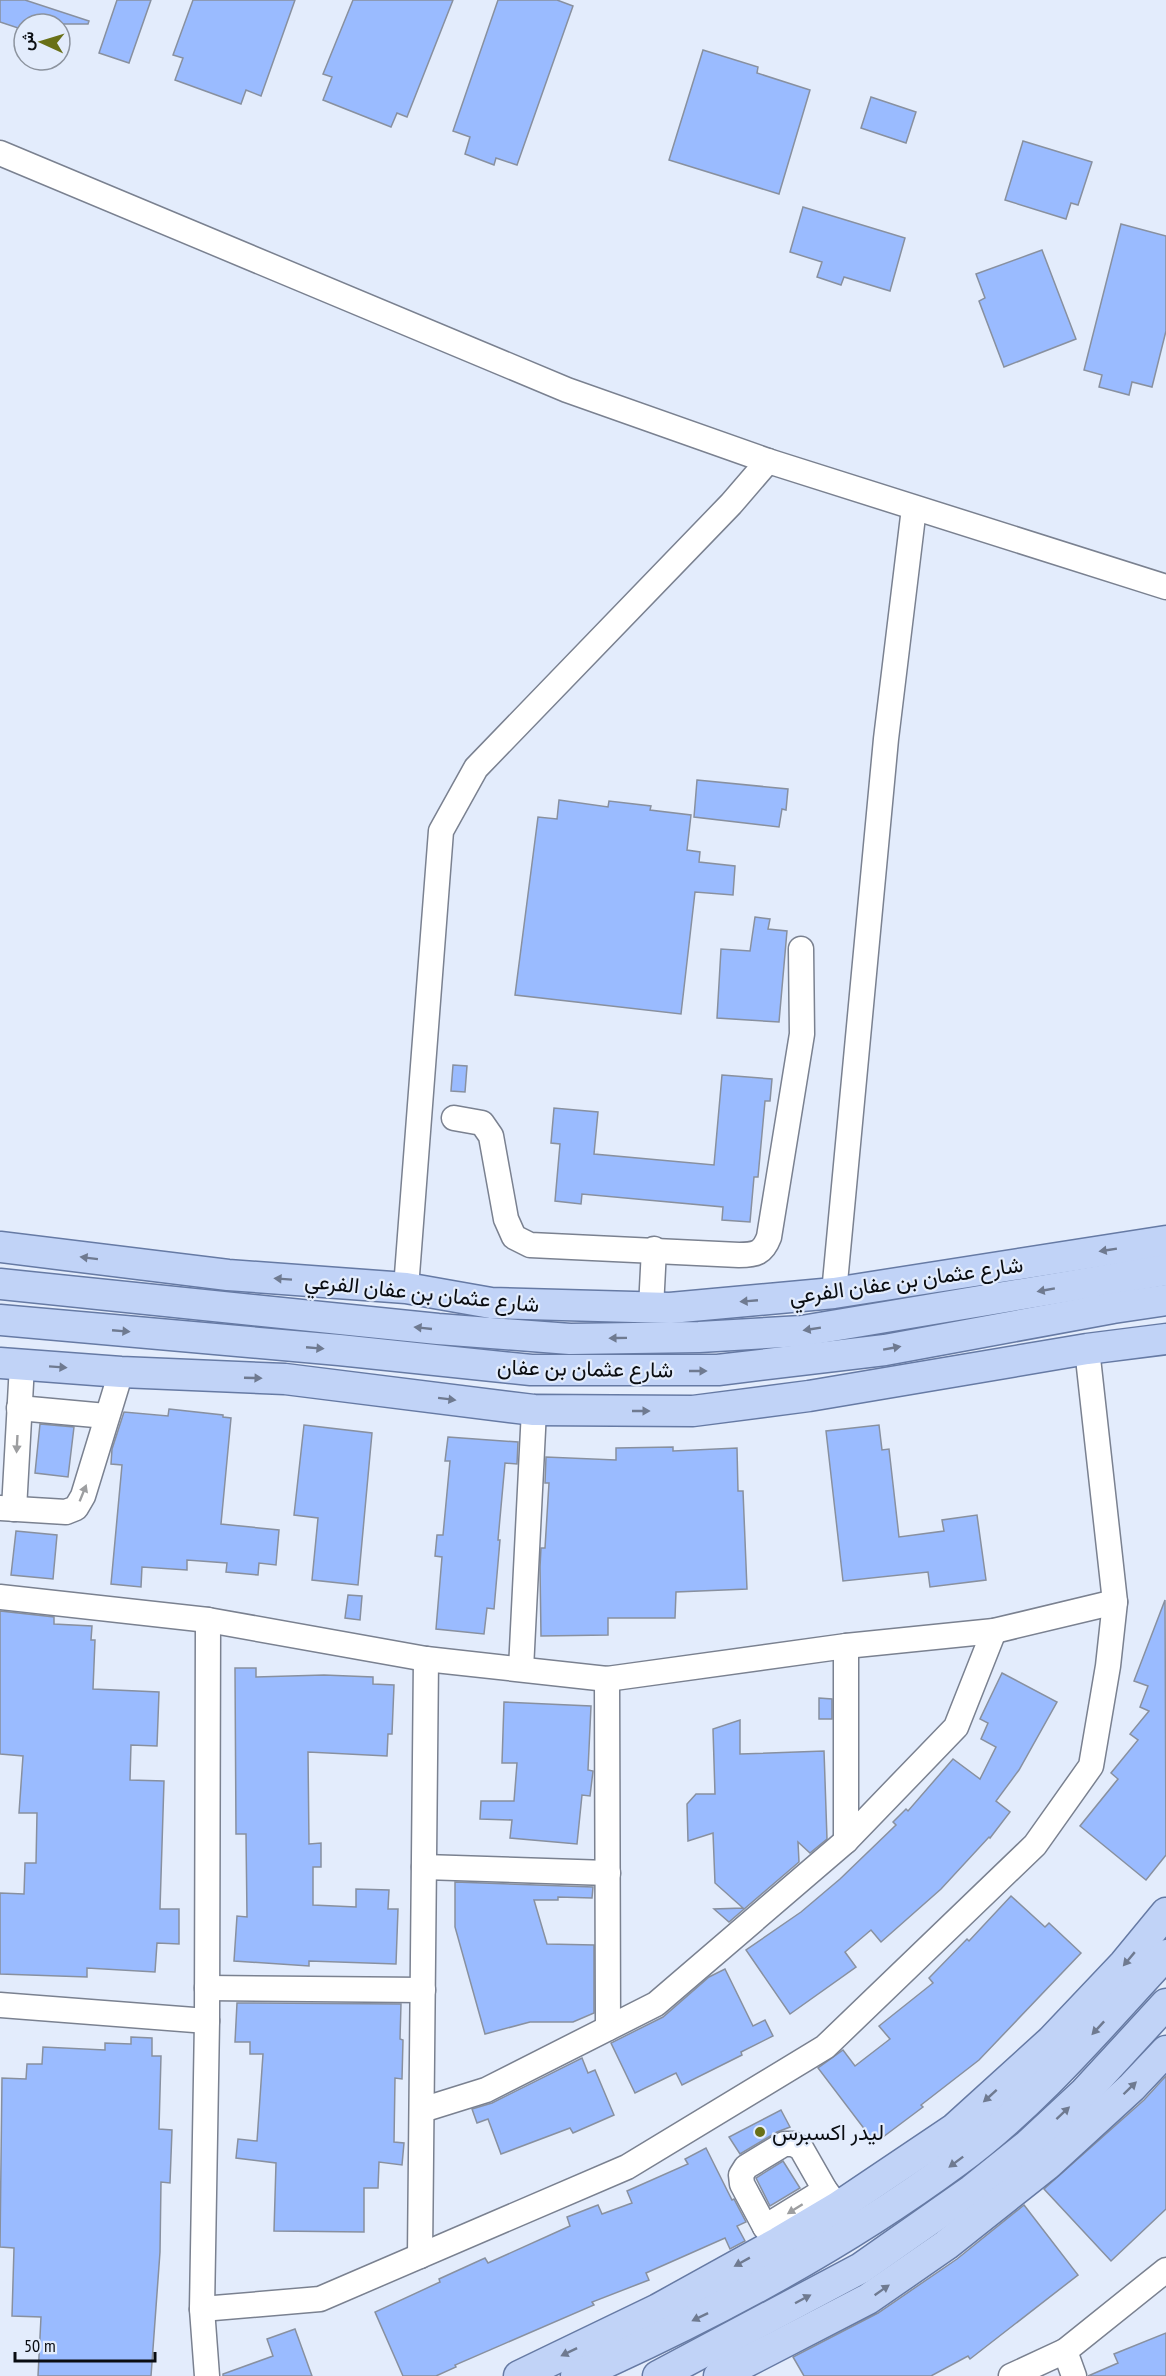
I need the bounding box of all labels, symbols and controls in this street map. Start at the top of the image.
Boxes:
north arrow [12,12,72,72]
text: ش [16,31,38,51]
one-way arrow [1099,1246,1118,1255]
street label: شارع عثمان بن عفان الفرعي [787,1250,1025,1315]
one-way arrow [80,1253,99,1263]
street label: شارع عثمان بن عفان الفرعي [303,1266,541,1323]
one-way arrow [274,1274,293,1284]
one-way arrow [1037,1286,1056,1295]
one-way arrow [739,1296,758,1306]
one-way arrow [414,1323,433,1333]
one-way arrow [803,1325,822,1334]
one-way arrow [112,1326,131,1336]
one-way arrow [608,1334,627,1343]
one-way arrow [306,1343,325,1353]
one-way arrow [882,1343,901,1352]
street label: شارع عثمان بن عفان [497,1352,673,1385]
one-way arrow [49,1363,68,1372]
one-way arrow [689,1366,708,1375]
one-way arrow [244,1373,263,1382]
one-way arrow [437,1395,456,1404]
one-way arrow [632,1406,651,1416]
one-way arrow [13,1435,22,1454]
one-way arrow [78,1484,88,1502]
one-way arrow [1122,1951,1135,1967]
one-way arrow [1091,2021,1105,2035]
one-way arrow [1123,2081,1137,2095]
one-way arrow [983,2089,998,2103]
one-way arrow [1055,2106,1070,2120]
place label: ليدر اكسبرس [772,2118,884,2146]
marker: ليدر اكسبرس [753,2125,767,2139]
one-way arrow [948,2156,964,2168]
one-way arrow [787,2203,803,2214]
one-way arrow [733,2257,750,2267]
one-way arrow [873,2284,889,2296]
one-way arrow [794,2294,811,2304]
one-way arrow [691,2313,708,2322]
scale bar [15,2325,154,2363]
text: 50 m [24,2334,56,2357]
one-way arrow [560,2347,577,2357]

